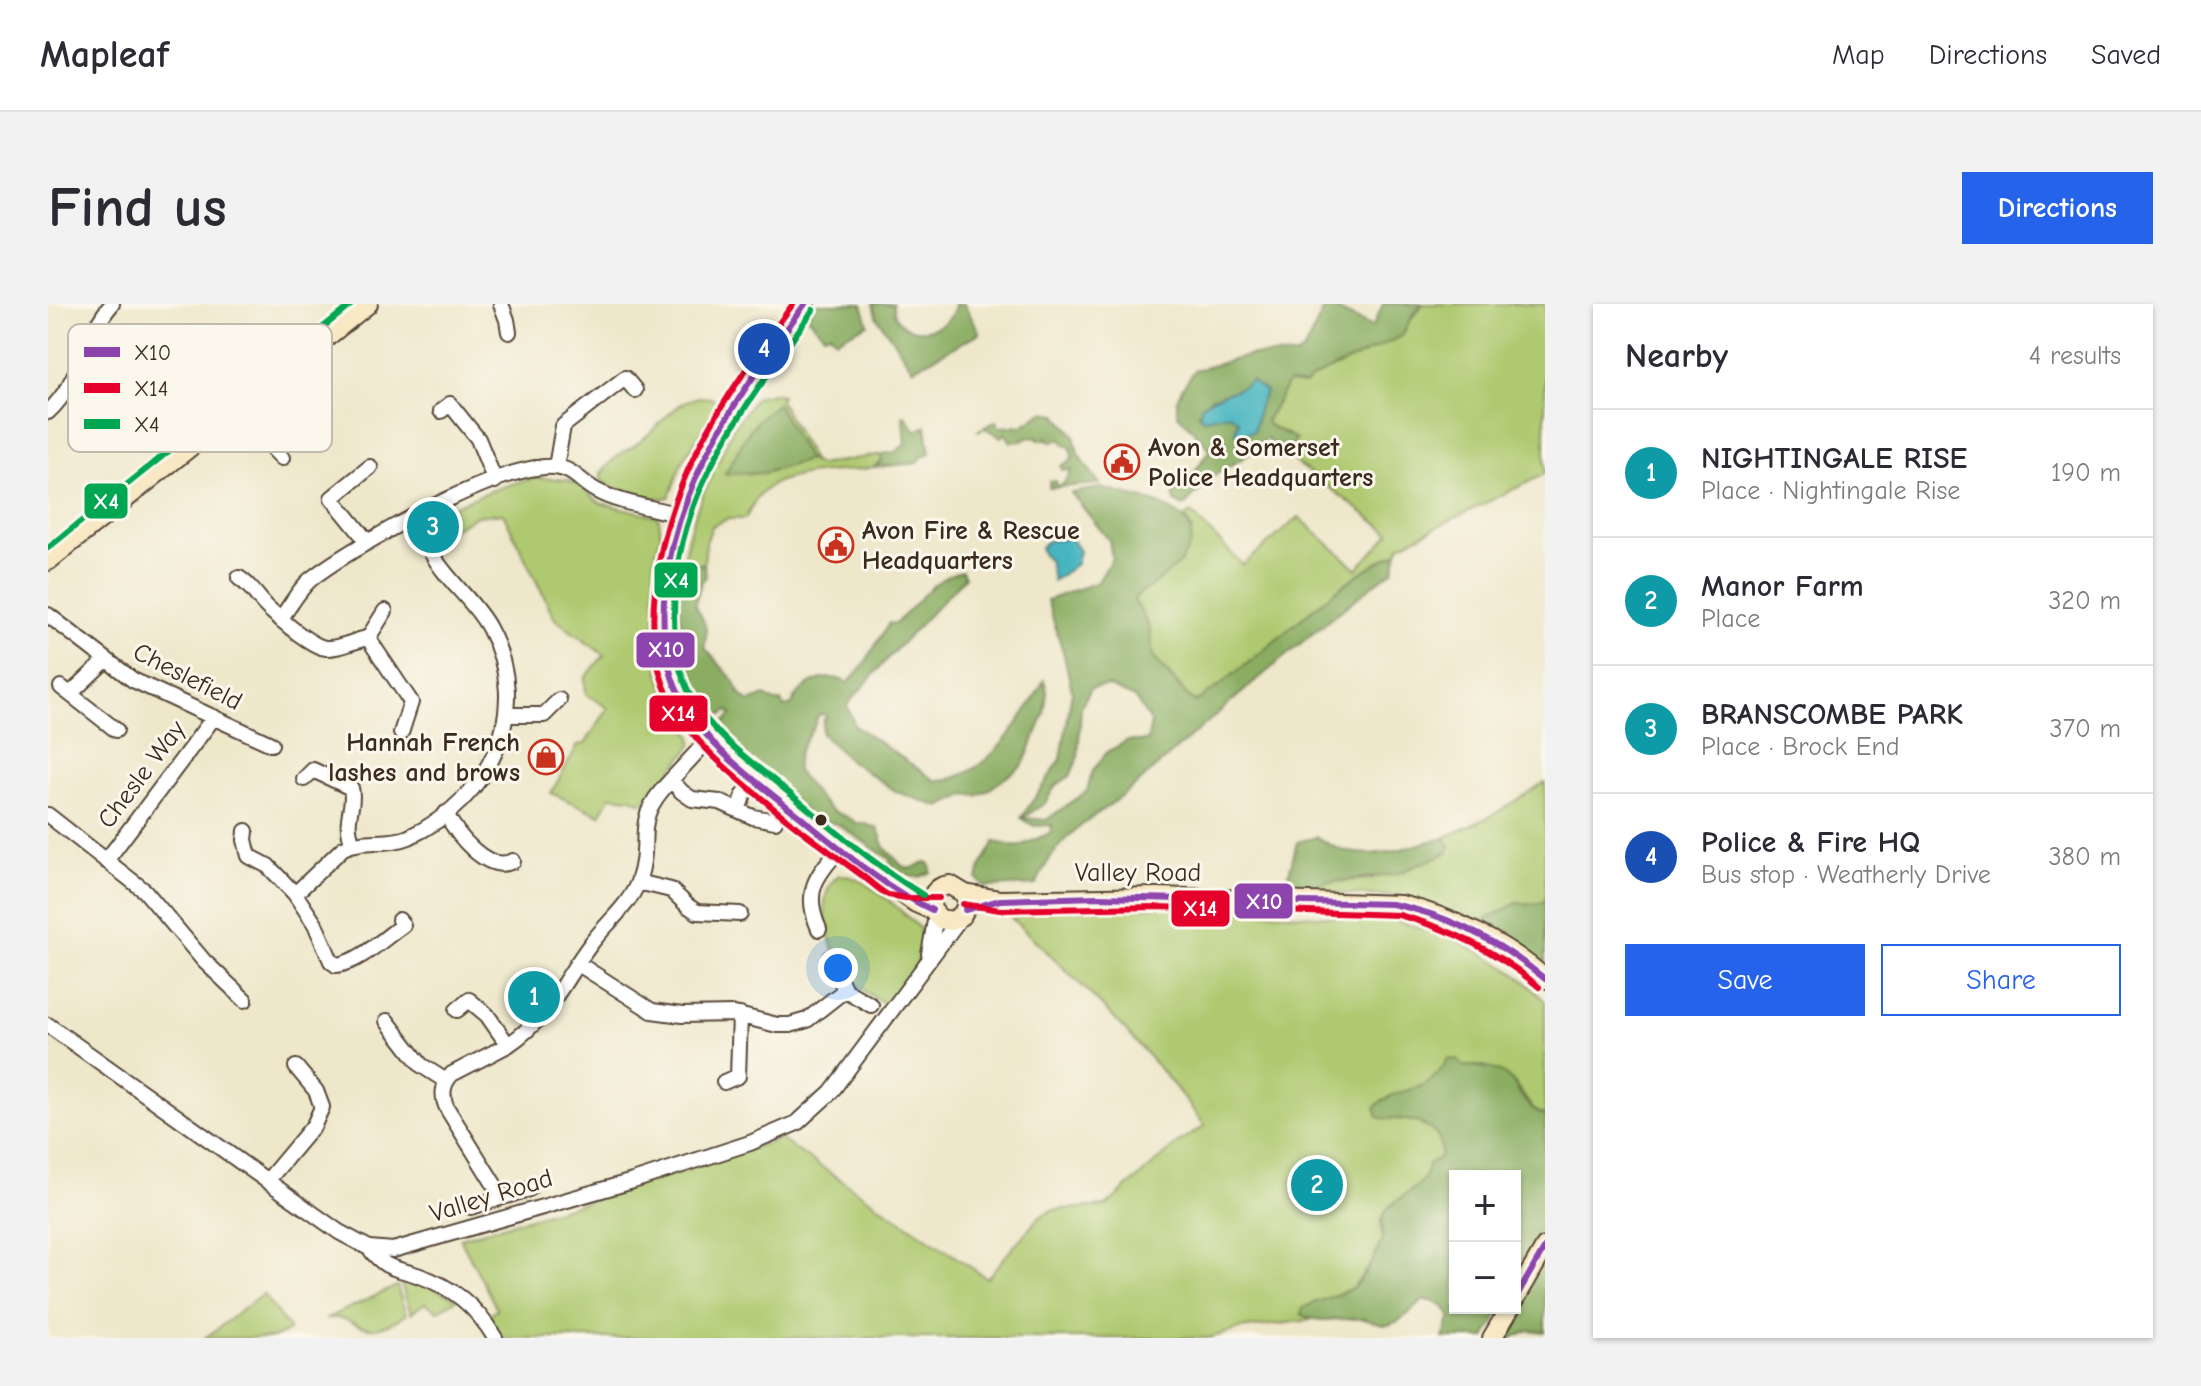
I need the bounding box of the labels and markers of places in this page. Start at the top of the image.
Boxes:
pin: 4 [738,319,790,379]
place label: Avon & Somerset Police Headquarters [1148,433,1373,493]
public building icon: Avon & Somerset Police Headquarters [1103,443,1141,481]
pin: 3 [407,497,459,557]
place label: Avon Fire & Rescue Headquarters [862,516,1080,576]
public building icon: Avon Fire & Rescue Headquarters [817,526,855,564]
place label: Hannah French lashes and brows [328,728,520,788]
shop icon: Hannah French lashes and brows [527,738,565,776]
unlabelled marker [813,812,829,828]
pin: 1 [508,967,560,1027]
pin: 2 [1291,1155,1343,1215]

